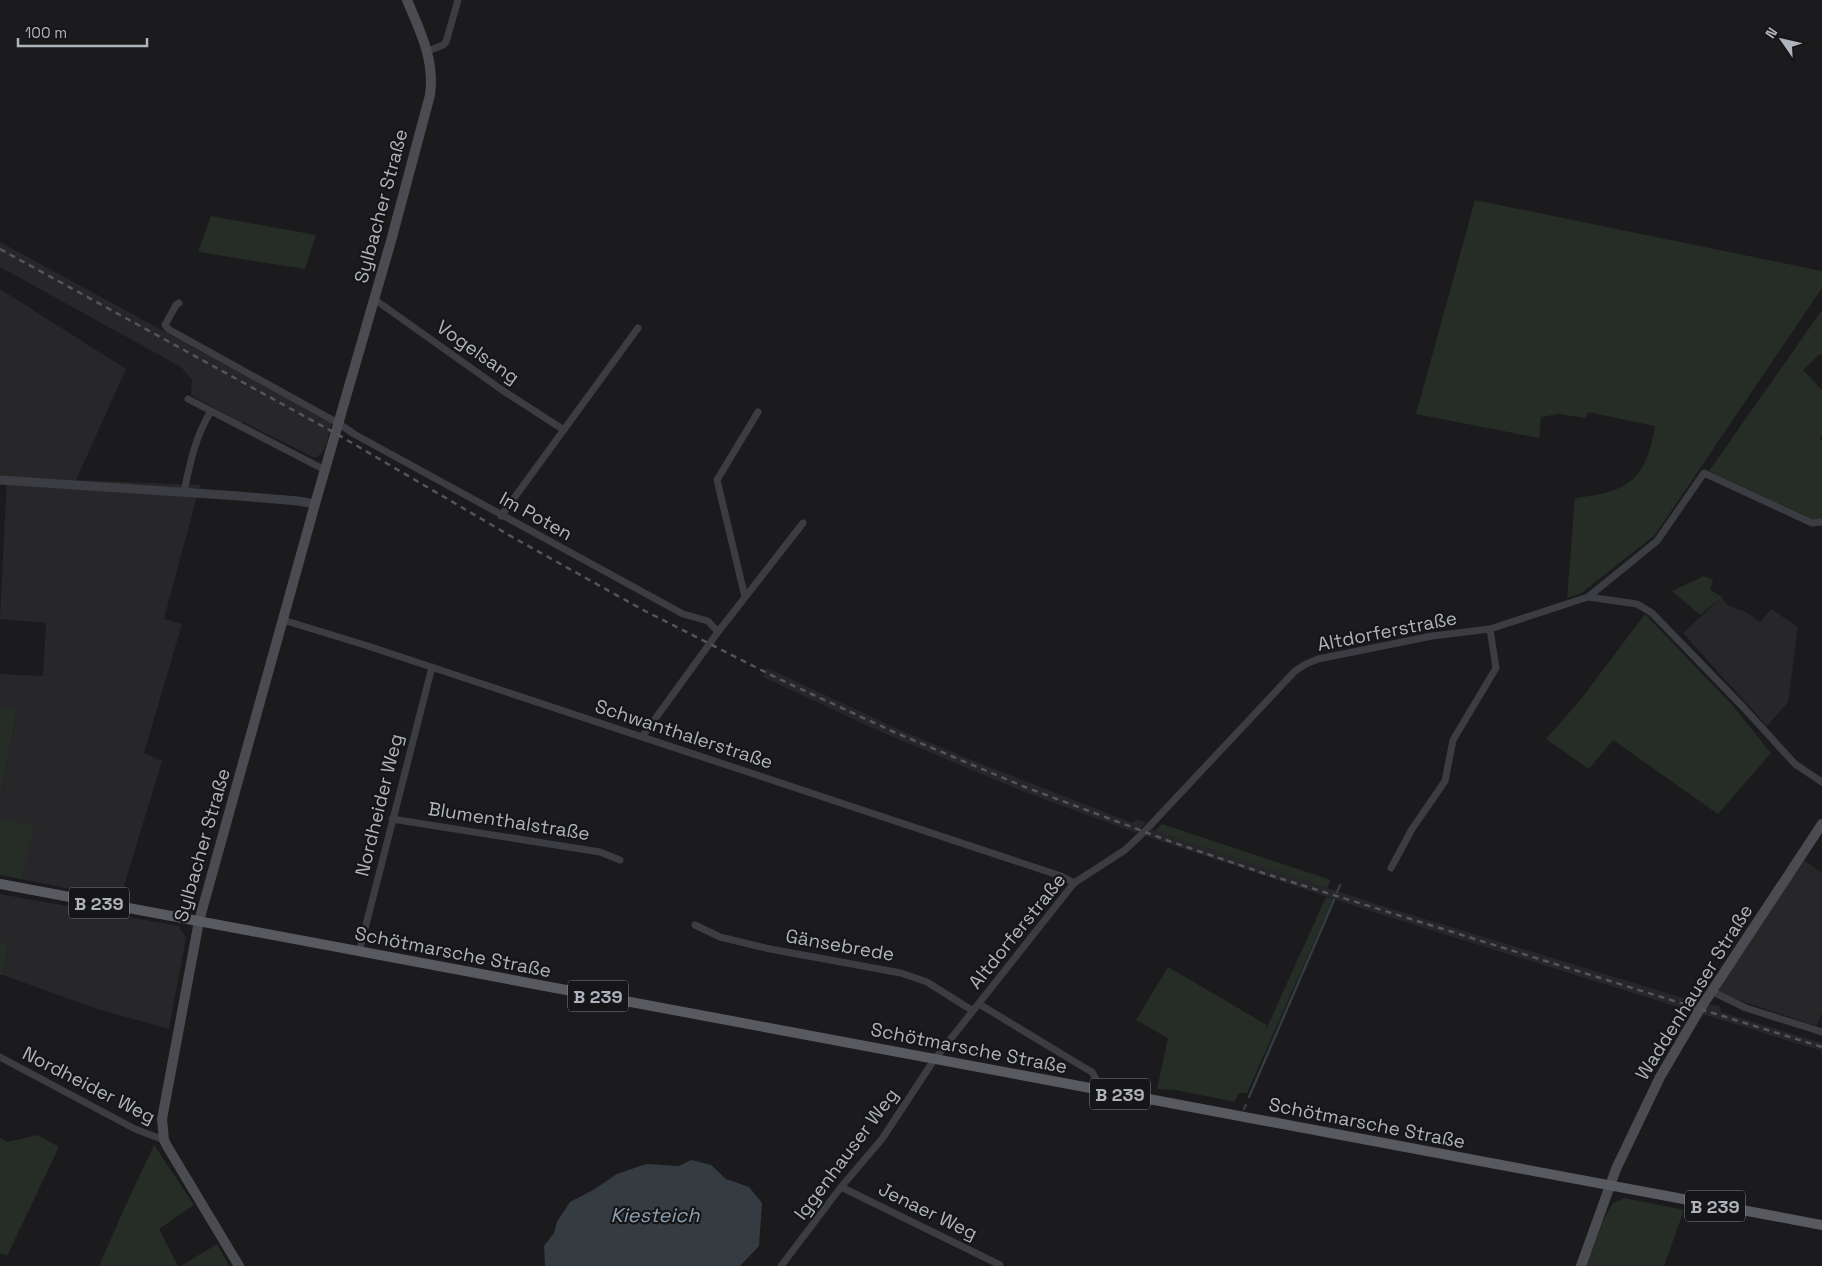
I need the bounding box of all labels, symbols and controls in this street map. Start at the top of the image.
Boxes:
scale bar [18,15,146,47]
north arrow [1757,15,1807,65]
text: 100 m [25,23,67,42]
text: N [1761,24,1781,42]
street label: Sylbacher Straße [348,126,414,286]
street label: Vogelsang [432,314,524,390]
street label: Im Poten [495,486,577,546]
street label: Altdorferstraße [1315,605,1459,657]
street label: Schwanthalerstraße [592,693,776,775]
street label: Nordheider Weg [349,731,409,879]
street label: Sylbacher Straße [168,765,236,925]
street label: Blumenthalstraße [426,796,592,846]
street label: Altdorferstraße [963,868,1071,994]
road number: B 239 [69,888,129,918]
street label: Waddenhauser Straße [1630,899,1758,1085]
street label: Schötmarsche Straße [353,921,553,983]
street label: Gänsebrede [784,923,896,967]
road number: B 239 [568,980,628,1011]
street label: Schötmarsche Straße [869,1017,1069,1079]
street label: Nordheider Weg [18,1041,160,1129]
road number: B 239 [1090,1078,1150,1110]
street label: Iggenhauser Weg [788,1083,904,1225]
street label: Schötmarsche Straße [1267,1092,1467,1154]
street label: Jenaer Weg [874,1176,982,1246]
road number: B 239 [1685,1190,1745,1222]
water label: Kiesteich [610,1202,700,1228]

